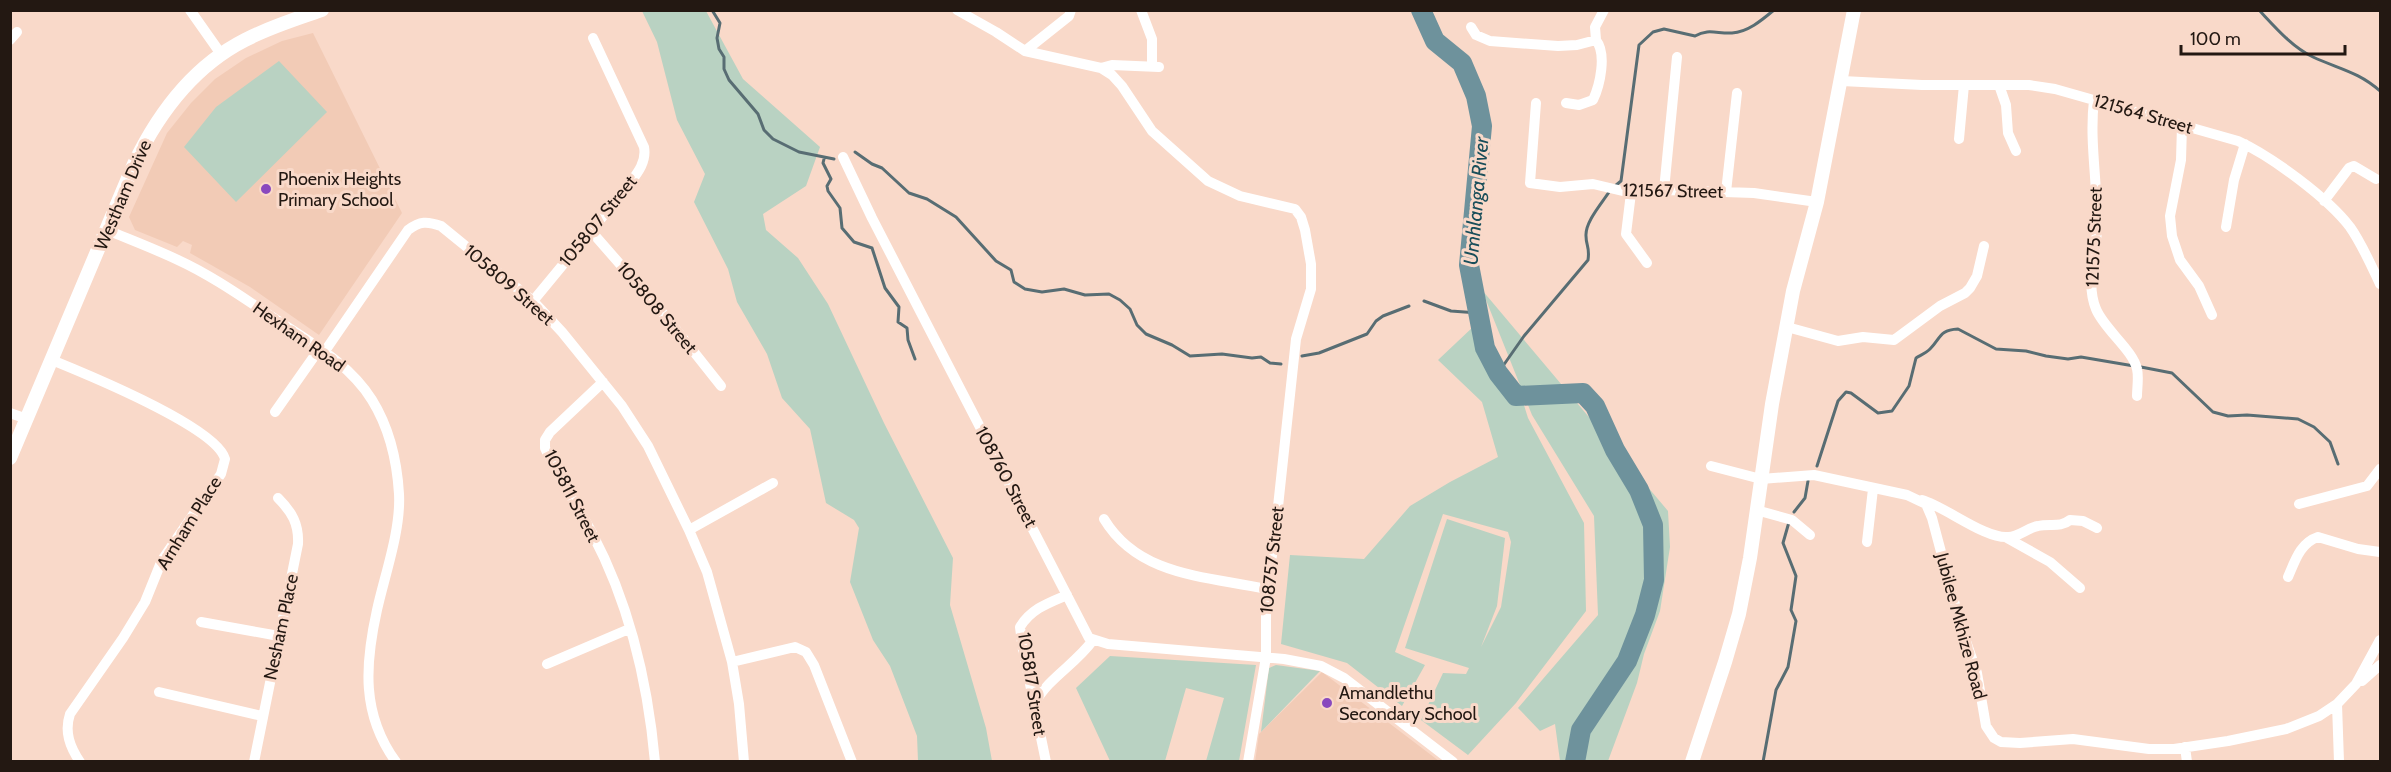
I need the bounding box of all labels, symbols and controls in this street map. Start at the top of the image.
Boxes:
scale bar [2181,18,2344,56]
text: 100 m [2190,28,2241,50]
street label: 121564 Street [2091,89,2195,139]
water label: Umhlanga River [1458,135,1494,266]
street label: Westham Drive [90,137,156,253]
place label: Phoenix Heights Primary School [278,168,401,211]
street label: 105807 Street [555,171,641,271]
street label: 121567 Street [1623,179,1723,203]
marker: Phoenix Heights Primary School [259,182,273,196]
street label: 121575 Street [2081,187,2107,287]
street label: 105809 Street [459,240,559,330]
street label: 105808 Street [612,258,702,358]
street label: Hexham Road [249,297,349,377]
street label: 108760 Street [970,423,1042,531]
street label: 105811 Street [539,446,605,546]
street label: Arnham Place [152,472,226,574]
street label: 108757 Street [1255,505,1289,615]
street label: Jubilee Mkhize Road [1931,549,1991,702]
street label: Nesham Place [259,572,303,682]
street label: 105817 Street [1013,631,1051,737]
place label: Amandlethu Secondary School [1339,682,1477,725]
marker: Amandlethu Secondary School [1320,696,1334,710]

